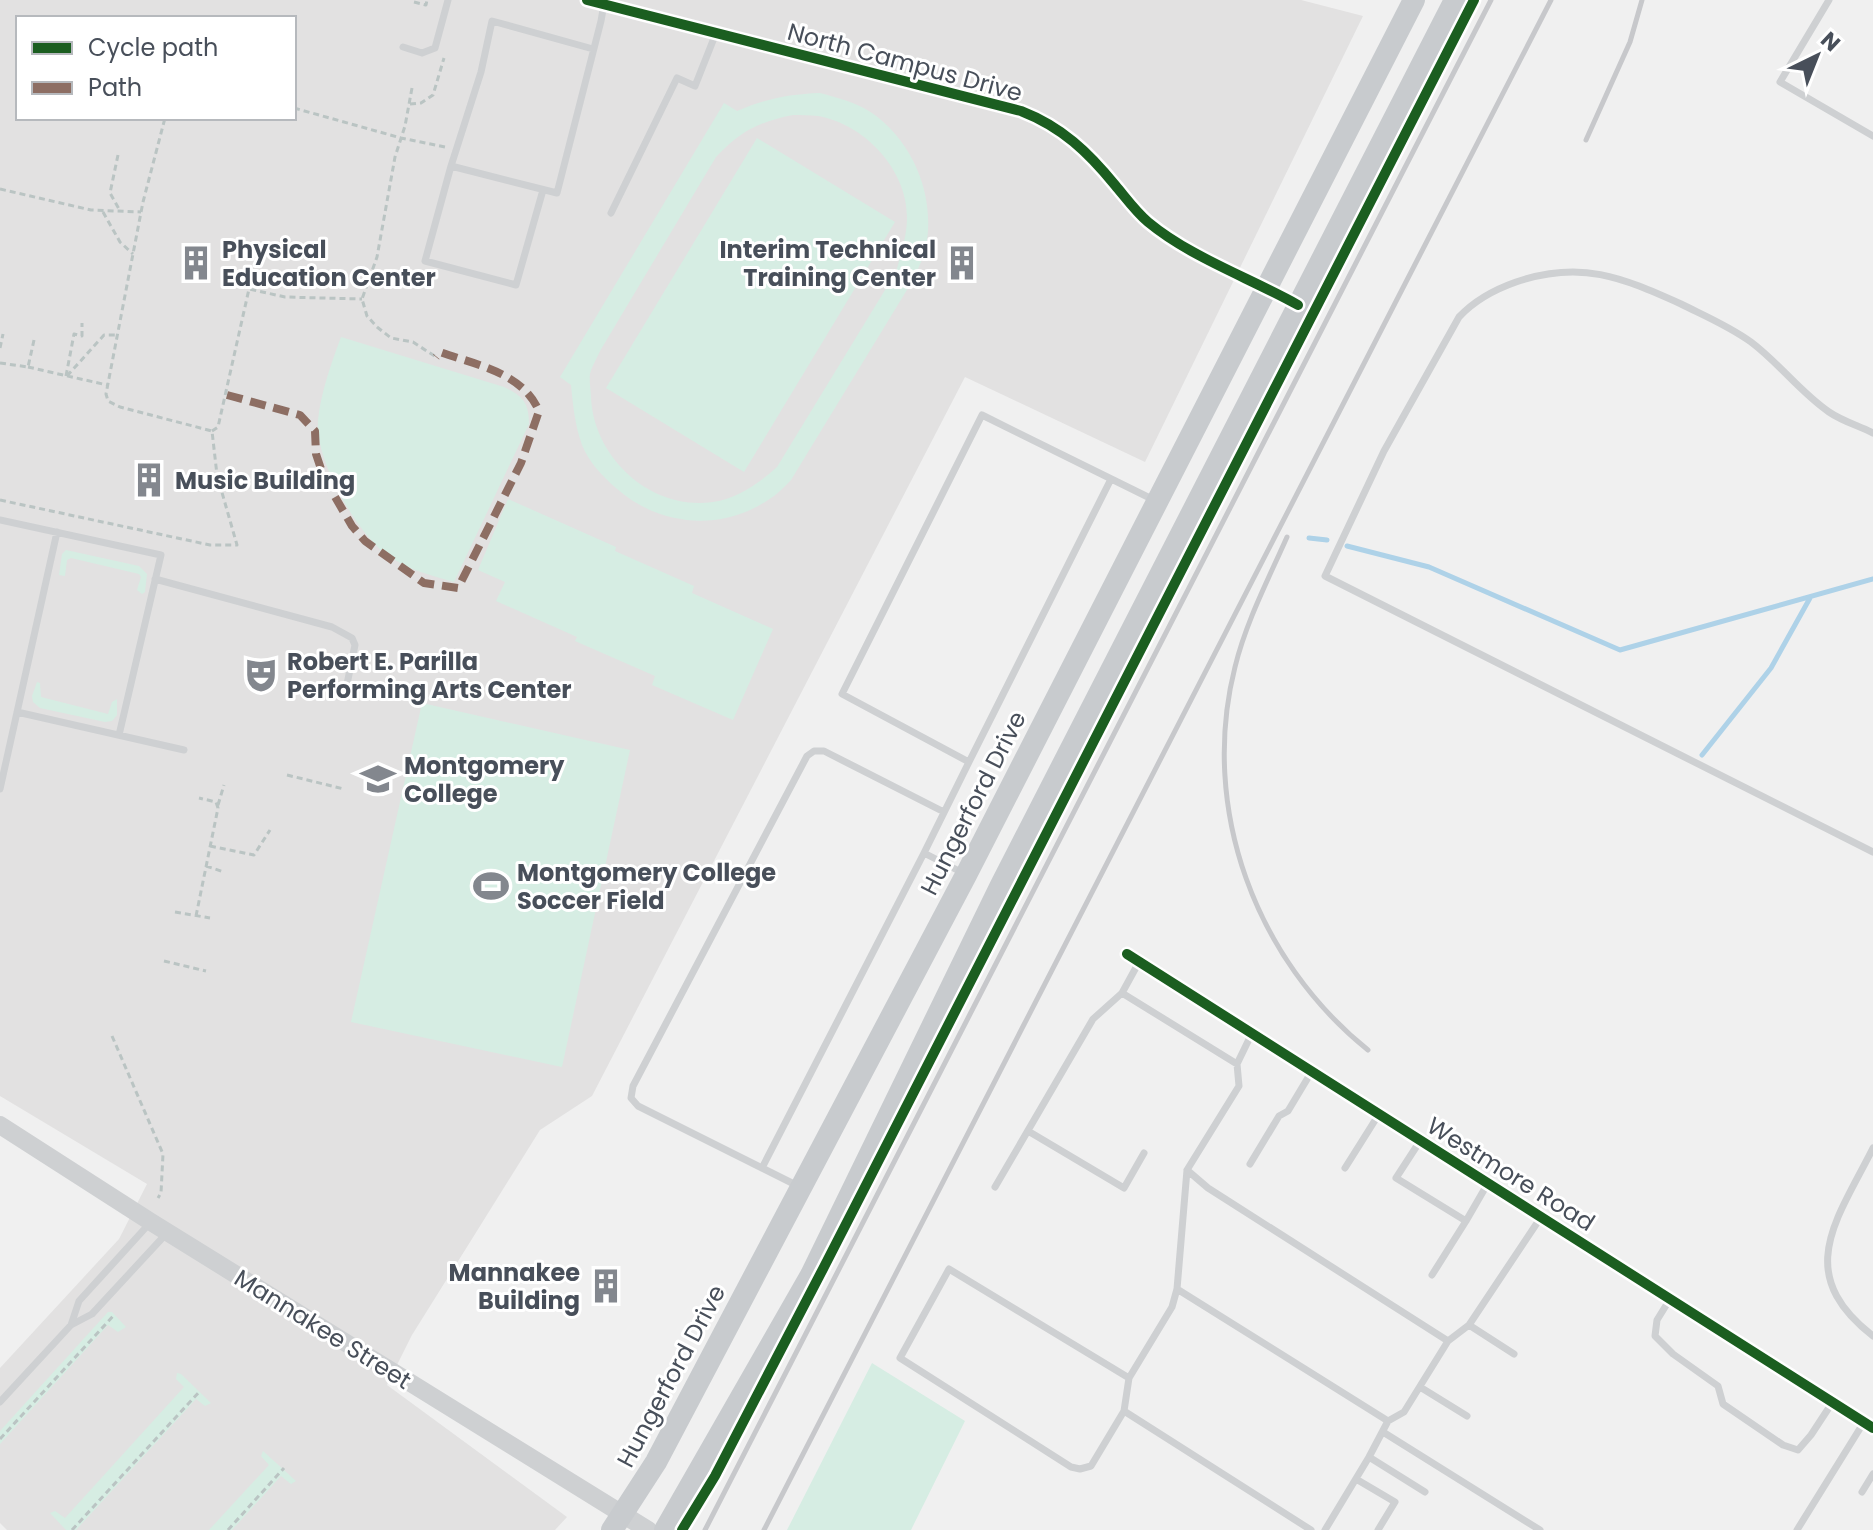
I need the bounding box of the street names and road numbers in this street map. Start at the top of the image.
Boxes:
street label: North Campus Drive [784,15,1026,109]
street label: Hungerford Drive [912,705,1034,901]
street label: Westmore Road [1421,1109,1601,1239]
street label: Mannakee Street [228,1261,418,1397]
street label: Hungerford Drive [609,1279,733,1473]

